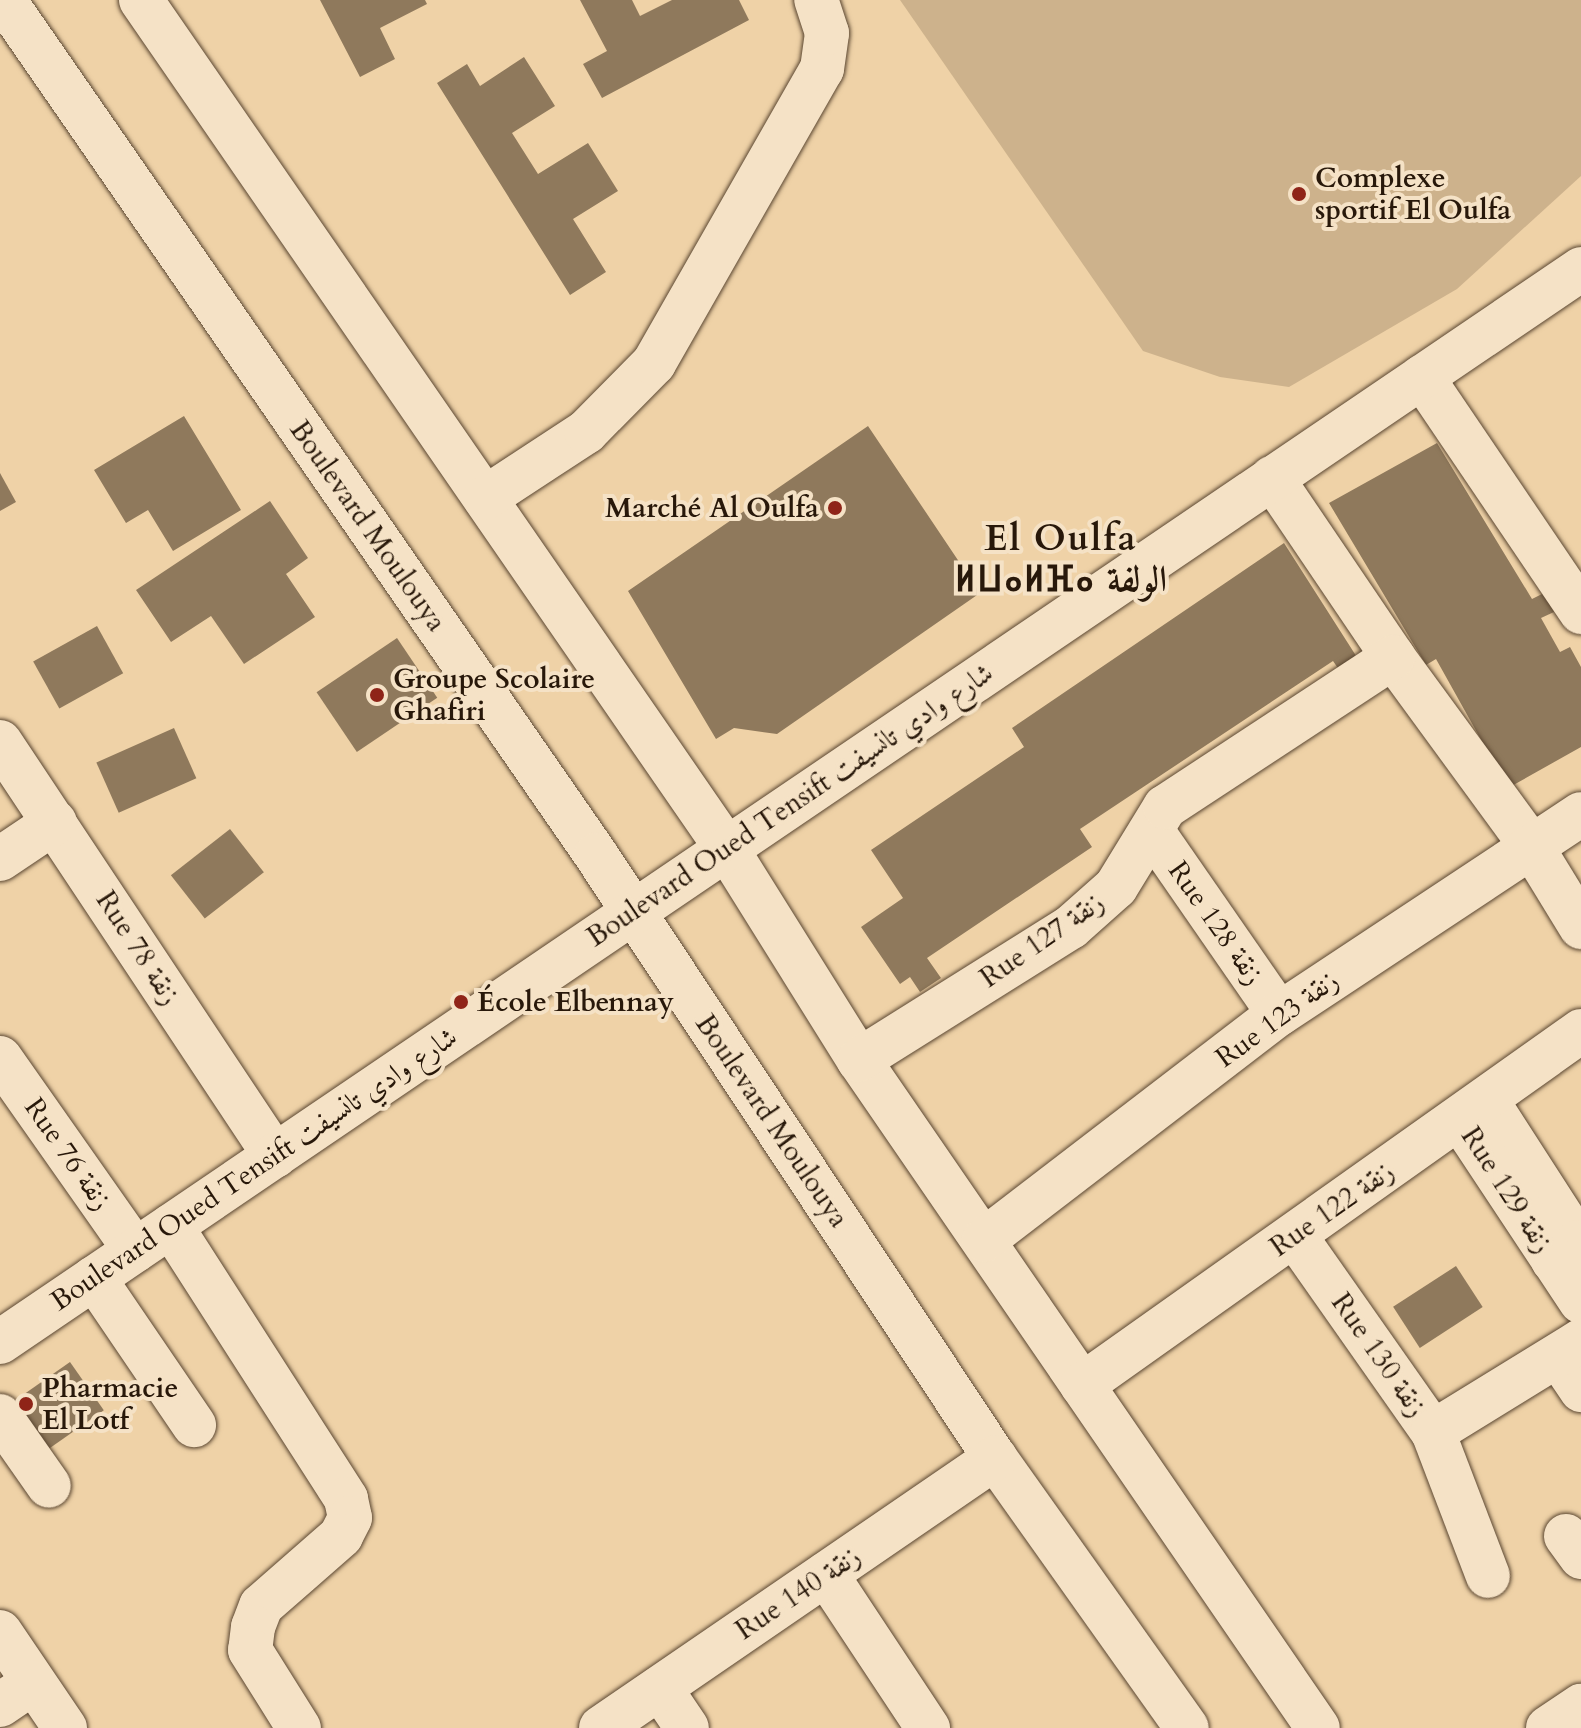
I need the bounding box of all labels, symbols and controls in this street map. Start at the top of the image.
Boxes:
place label: Complexe sportif El Oulfa [1315,161,1511,227]
marker: Complexe sportif El Oulfa [1290,185,1308,203]
street label: Boulevard Moulouya [283,414,453,638]
place label: Marché Al Oulfa [605,491,819,525]
marker: Marché Al Oulfa [826,499,844,517]
district label: El Oulfa ⵍⵡⴰⵍⴼⴰ الولفة [962,516,1160,601]
street label: Boulevard Oued Tensift شارع وادي تانسيفت [580,656,1000,954]
place label: Groupe Scolaire Ghafiri [393,662,595,728]
marker: Groupe Scolaire Ghafiri [368,686,386,704]
street label: Rue 128 زنقة [1161,855,1271,991]
street label: Rue 78 زنقة [89,885,187,1011]
street label: Rue 127 زنقة [974,885,1110,995]
street label: Rue 123 زنقة [1209,963,1345,1075]
place label: École Elbennay [477,985,674,1019]
marker: École Elbennay [452,993,470,1011]
street label: Boulevard Moulouya [688,1008,856,1234]
street label: Boulevard Oued Tensift شارع وادي تانسيفت [44,1020,464,1318]
street label: Rue 76 زنقة [17,1092,119,1216]
street label: Rue 129 زنقة [1454,1121,1560,1259]
street label: Rue 122 زنقة [1264,1154,1400,1264]
street label: Rue 130 زنقة [1324,1287,1434,1423]
place label: Pharmacie El Lotf [42,1371,178,1437]
marker: Pharmacie El Lotf [17,1395,35,1413]
street label: Rue 140 زنقة [729,1539,867,1647]

